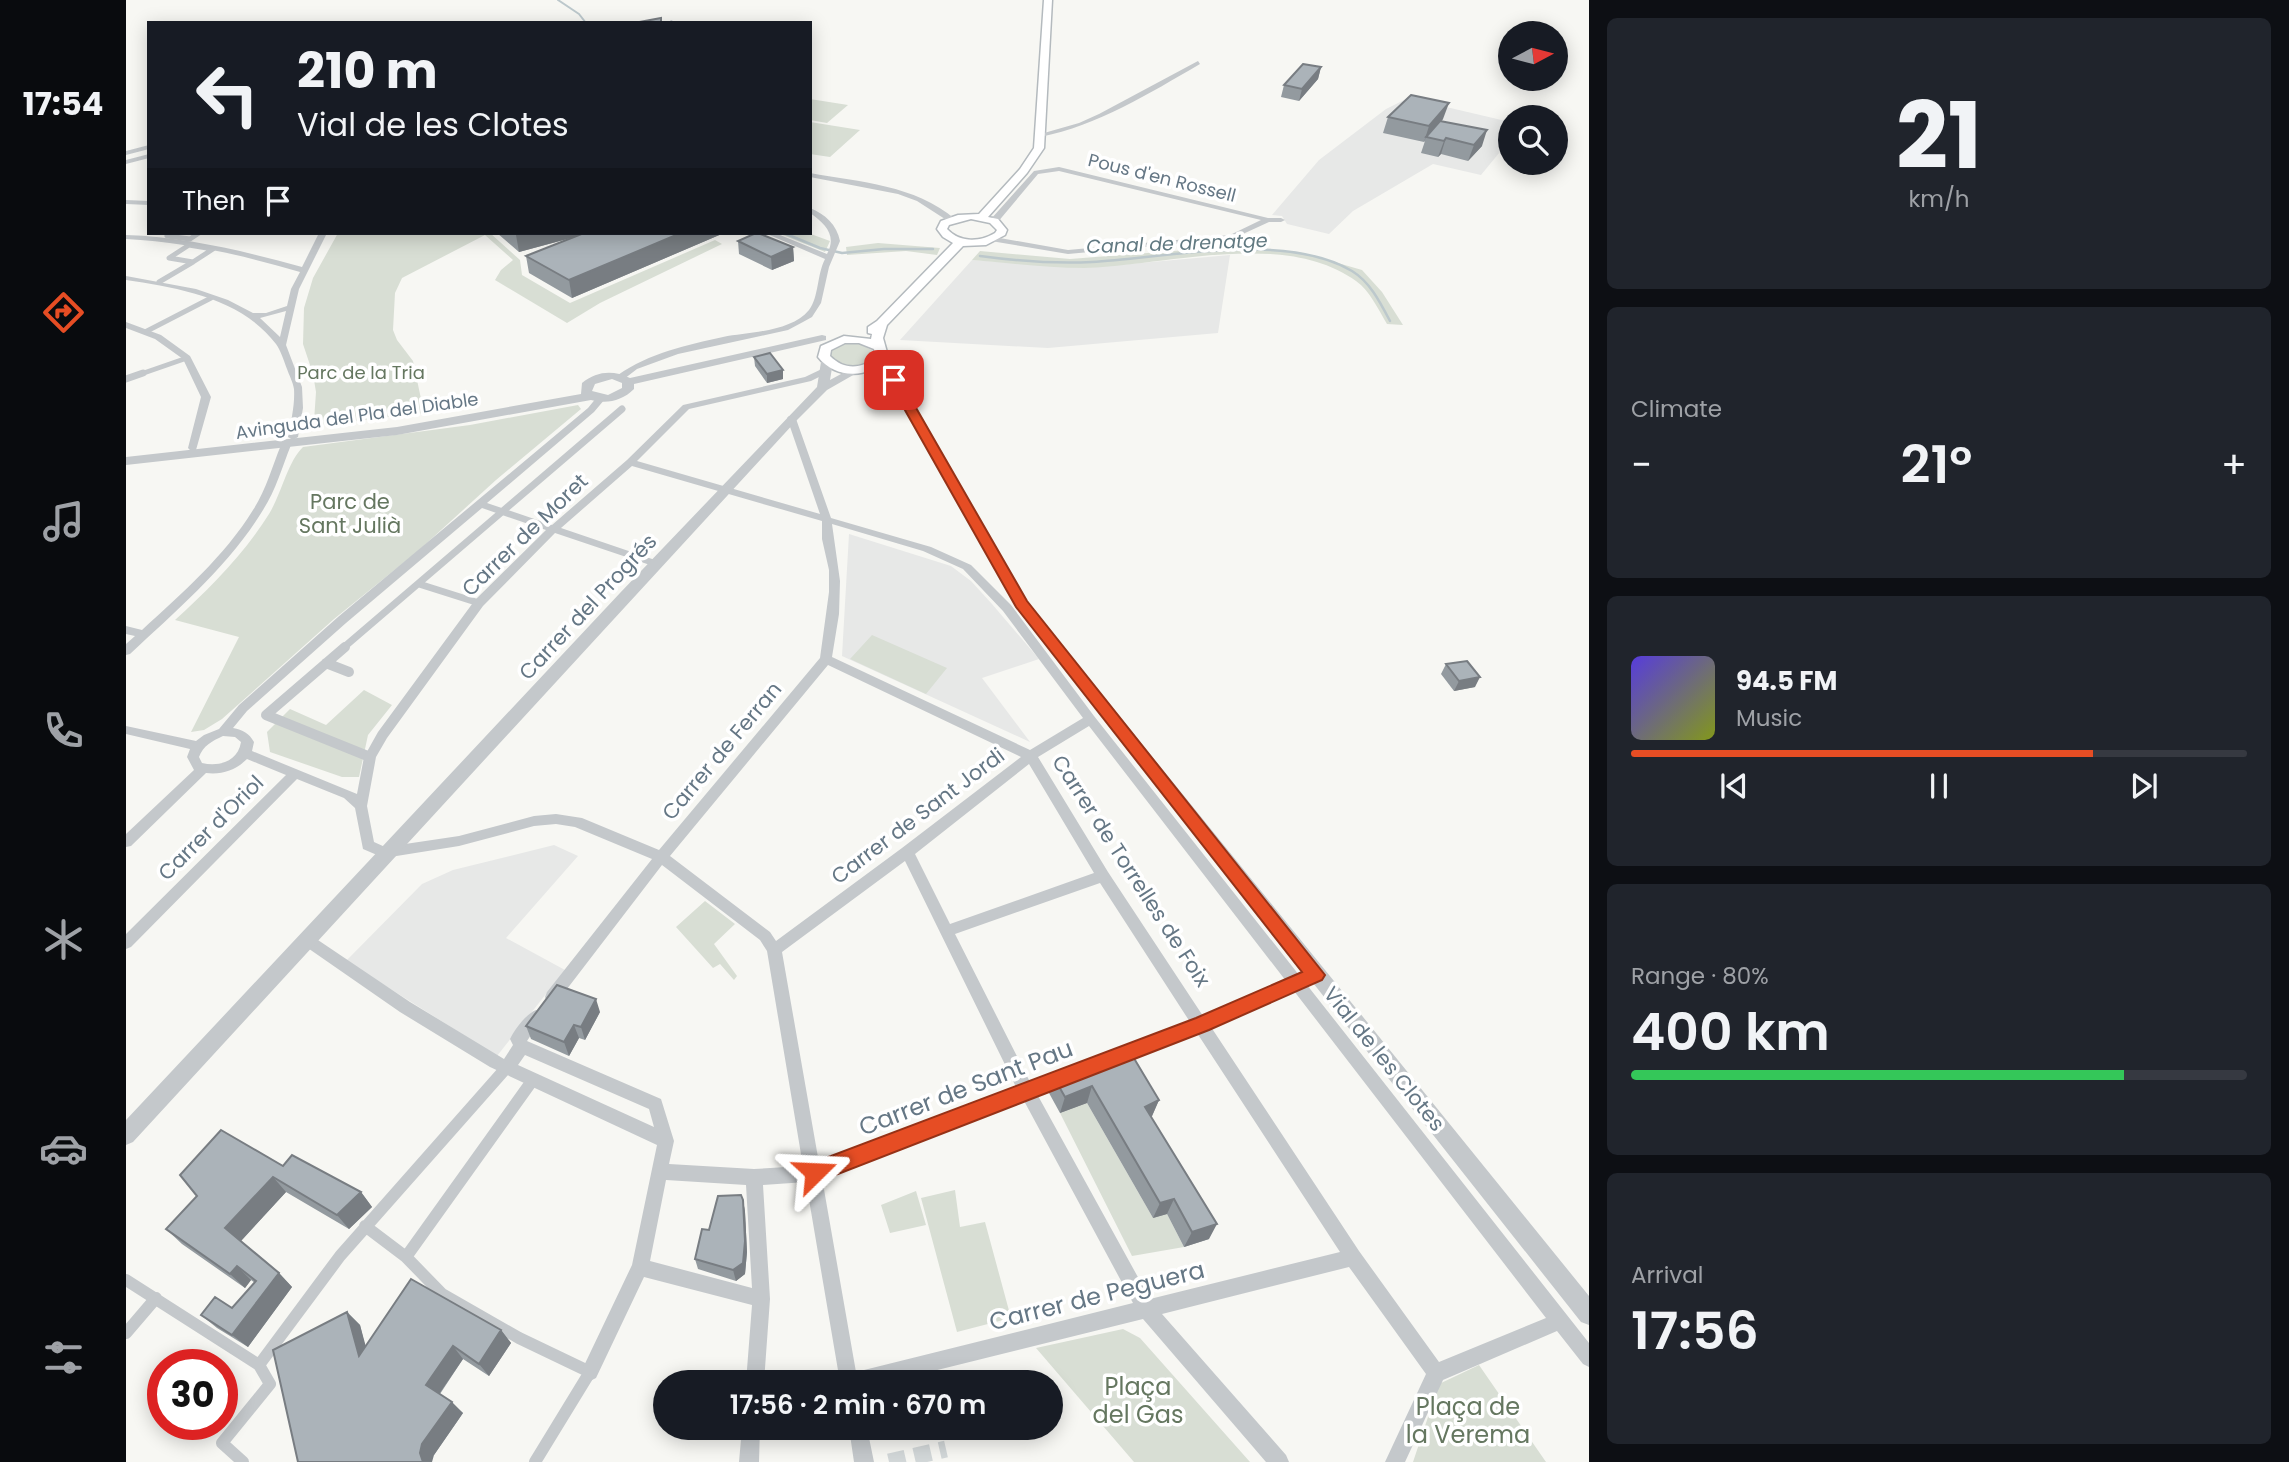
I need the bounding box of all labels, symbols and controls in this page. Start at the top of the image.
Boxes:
north arrow [1498,21,1568,91]
map controls [1498,21,1568,175]
text: 210 m [297,37,438,105]
icon: left [182,49,273,140]
text: 21 [1896,72,1982,200]
text: 17:54 [23,81,103,126]
text: Vial de les Clotes [297,102,569,147]
button: search [1498,105,1568,175]
street label: Pous d'en Rossell [1086,147,1239,208]
icon: arrive [259,182,297,220]
text: Then [182,183,245,219]
text: km/h [1908,183,1970,215]
water label: Canal de drenatge [1086,227,1268,260]
icon: directions [39,288,88,337]
pin [864,350,924,410]
park label: Parc de la Tria [297,360,425,385]
icon: arrive [875,361,913,399]
street label: Avinguda del Pla del Diable [234,386,480,445]
text: Climate [1631,393,1722,425]
text: 21° [1901,428,1972,501]
text: − [1631,438,1652,491]
text: + [2221,438,2247,491]
street label: Carrer de Moret [455,467,594,603]
park label: Parc de Sant Julià [299,487,401,540]
icon: music [39,497,88,546]
street label: Carrer del Progrés [512,527,663,686]
text: 94.5 FM [1736,663,1837,699]
street label: Carrer de Ferran [655,675,788,826]
text: Music [1736,702,1802,734]
icon: phone [39,706,88,755]
street label: Carrer de Sant Jordi [825,741,1010,890]
street label: Carrer de Torrelles de Foix [1046,749,1217,992]
icon: previous [1715,767,1753,805]
icon: pause [1920,767,1958,805]
icon: next [2125,767,2163,805]
street label: Carrer d'Oriol [152,769,270,887]
icon: climate [39,915,88,964]
text: Range · 80% [1631,960,1769,992]
street label: Vial de les Clotes [1317,980,1452,1137]
text: 400 km [1631,995,1830,1068]
street label: Carrer de Sant Pau [854,1032,1078,1144]
icon: car [39,1124,88,1173]
position arrow [778,1135,852,1209]
street label: Carrer de Peguera [986,1253,1208,1338]
text: Arrival [1631,1259,1703,1291]
text: 17:56 [1631,1294,1759,1367]
icon: filters [39,1333,88,1382]
speed limit sign: 30 [147,1349,238,1440]
park label: Plaça del Gas [1093,1370,1183,1431]
text: 17:56 · 2 min · 670 m [730,1387,986,1423]
park label: Plaça de la Verema [1406,1390,1530,1451]

